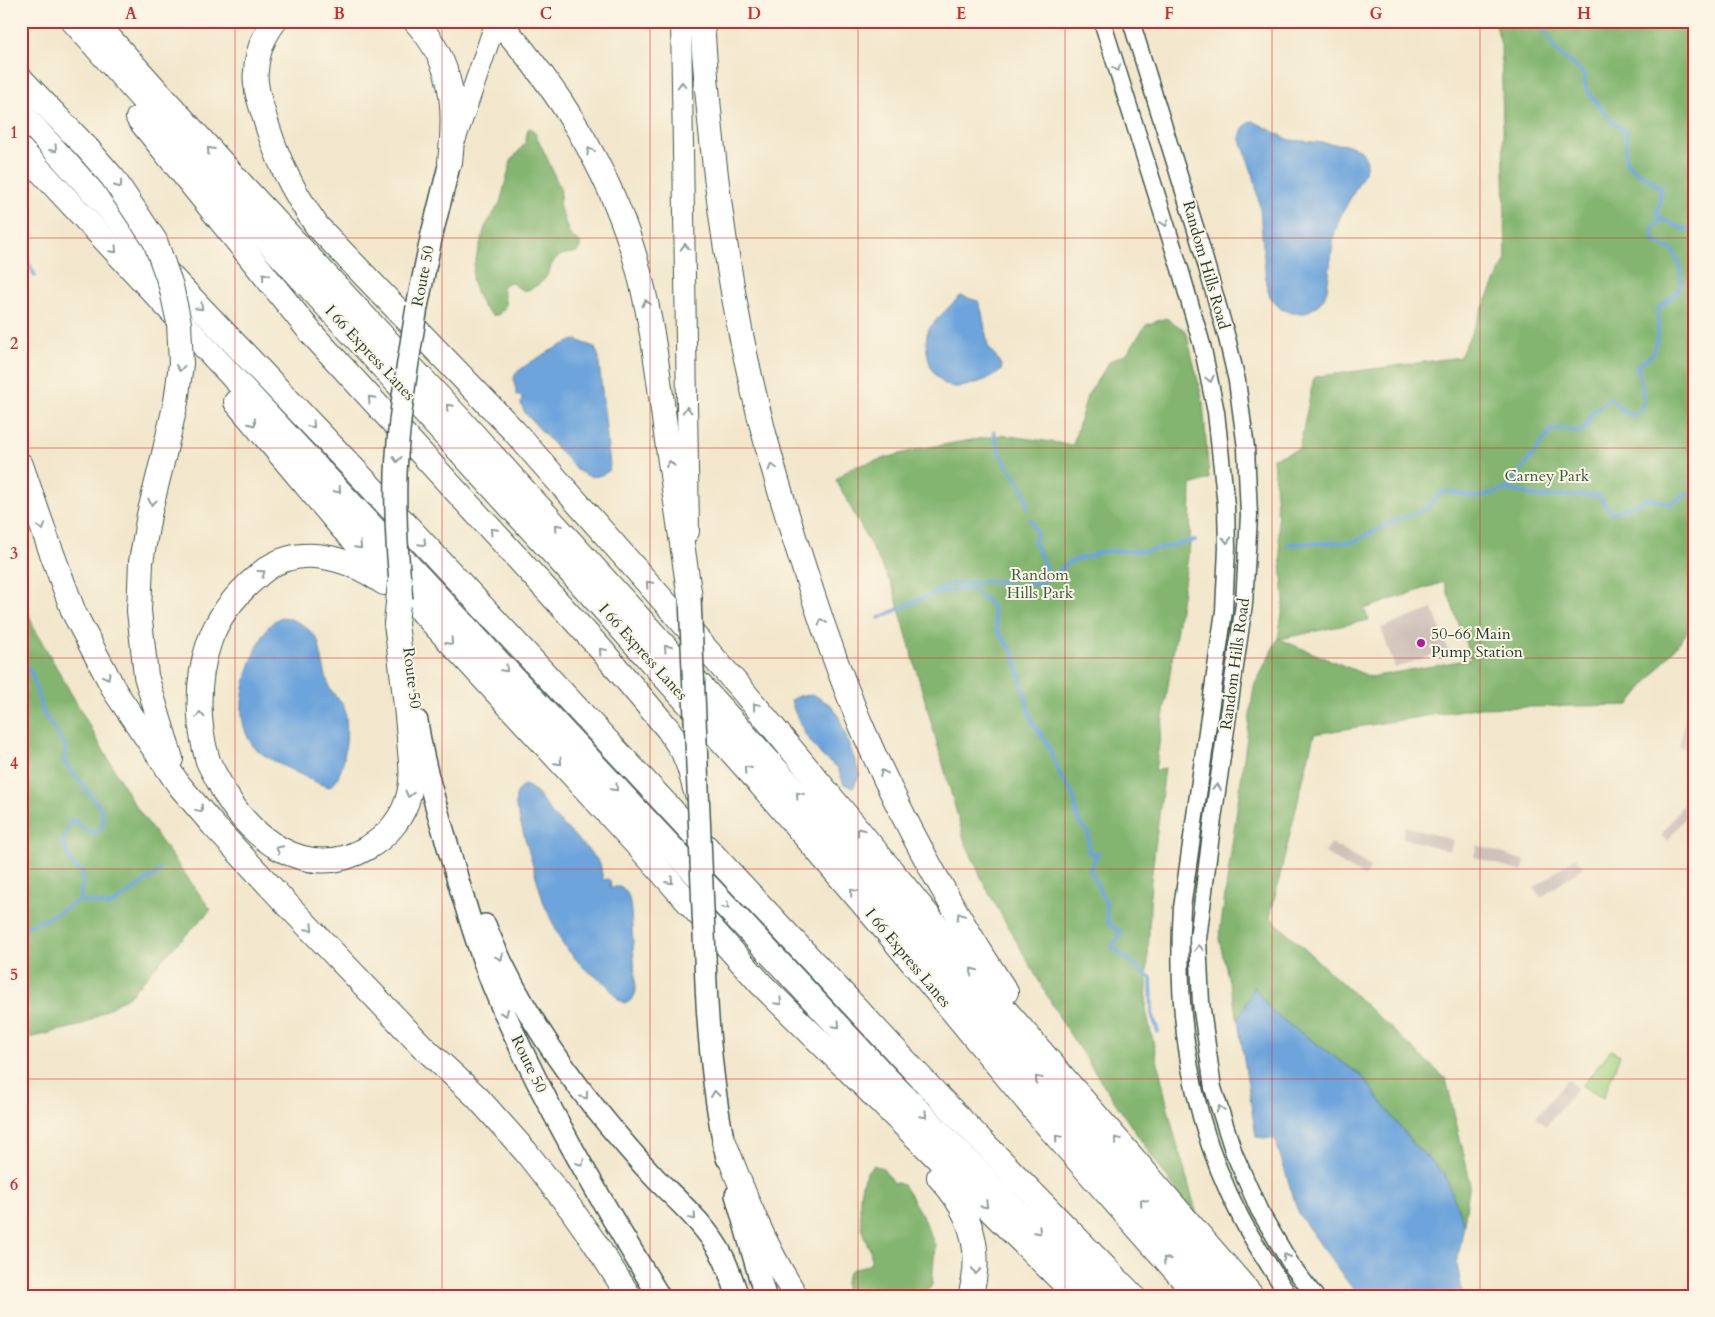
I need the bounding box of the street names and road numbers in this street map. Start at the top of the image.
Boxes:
street label: Random Hills Road [1177,198,1235,332]
street label: Route 50 [406,244,440,308]
street label: I 66 Express Lanes [320,300,420,406]
street label: Random Hills Road [1215,596,1255,731]
street label: I 66 Express Lanes [594,599,692,705]
street label: Route 50 [397,646,427,710]
street label: I 66 Express Lanes [860,904,956,1012]
street label: Route 50 [506,1032,552,1096]

